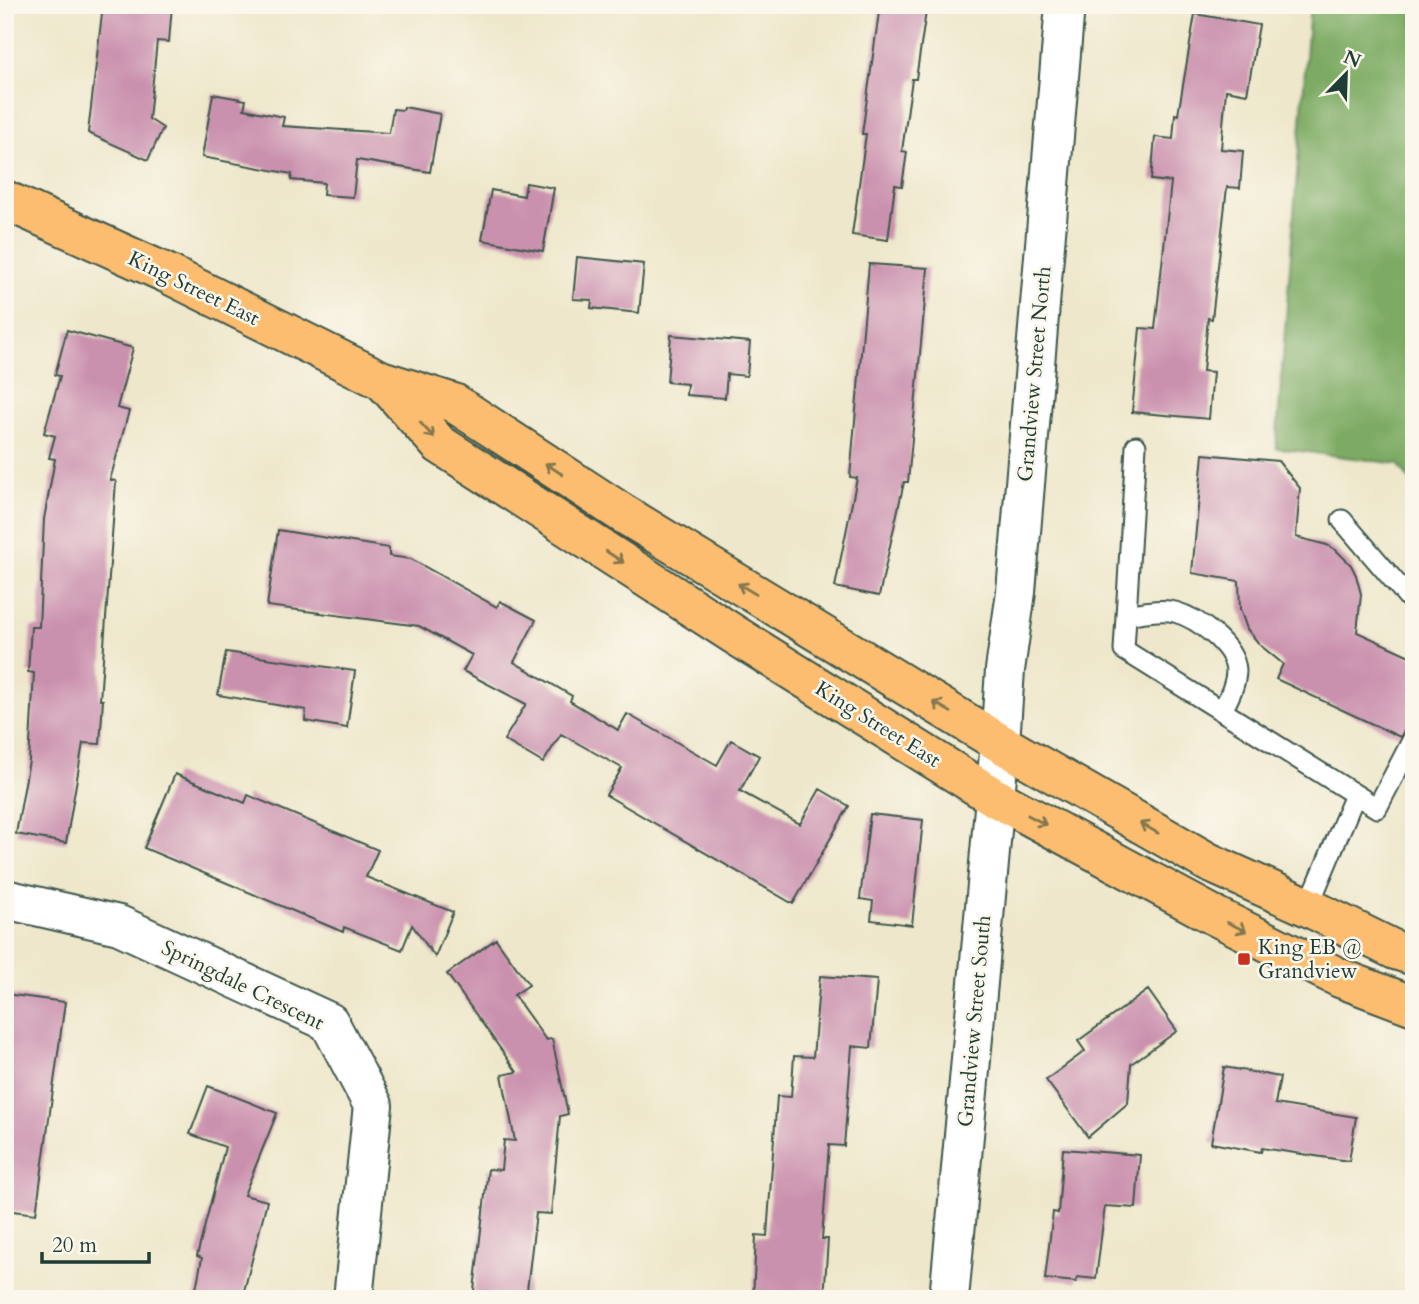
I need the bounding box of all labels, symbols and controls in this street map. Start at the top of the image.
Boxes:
north arrow [1310,38,1380,108]
text: N [1340,44,1365,75]
street label: King Street East [123,244,265,333]
street label: Grandview Street North [1011,265,1058,483]
one-way arrow [419,421,435,439]
one-way arrow [545,461,564,476]
one-way arrow [605,550,624,565]
one-way arrow [738,582,758,596]
street label: King Street East [810,674,946,775]
one-way arrow [932,700,952,714]
one-way arrow [1026,814,1047,827]
one-way arrow [1139,821,1160,834]
street label: Grandview Street South [951,913,998,1128]
one-way arrow [1226,921,1247,935]
street label: Springdale Crescent [157,933,329,1038]
place label: King EB @ Grandview [1258,933,1362,986]
marker: King EB @ Grandview [1236,951,1252,967]
scale bar [42,1220,149,1264]
text: 20 m [52,1231,97,1260]

